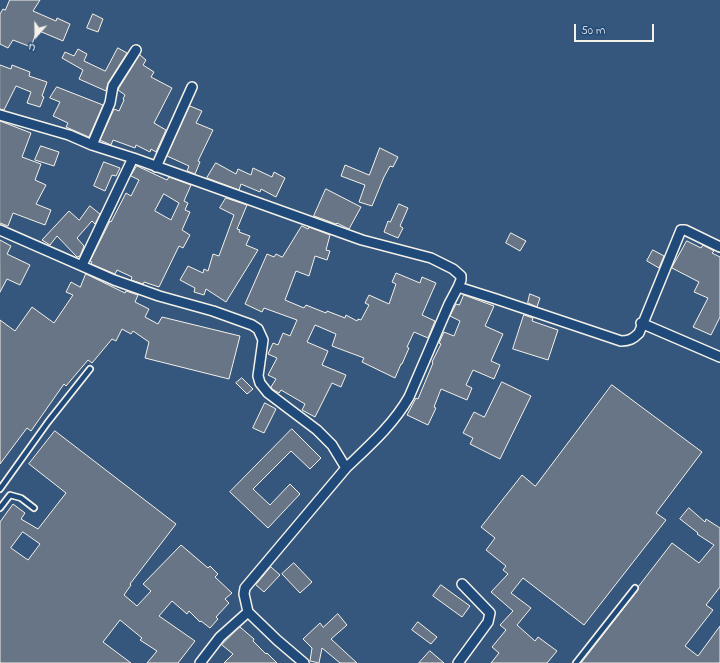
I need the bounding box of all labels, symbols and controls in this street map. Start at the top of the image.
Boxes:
north arrow [16,16,56,56]
scale bar [576,16,656,42]
text: 50 m [581,22,605,40]
text: U [26,39,38,56]

